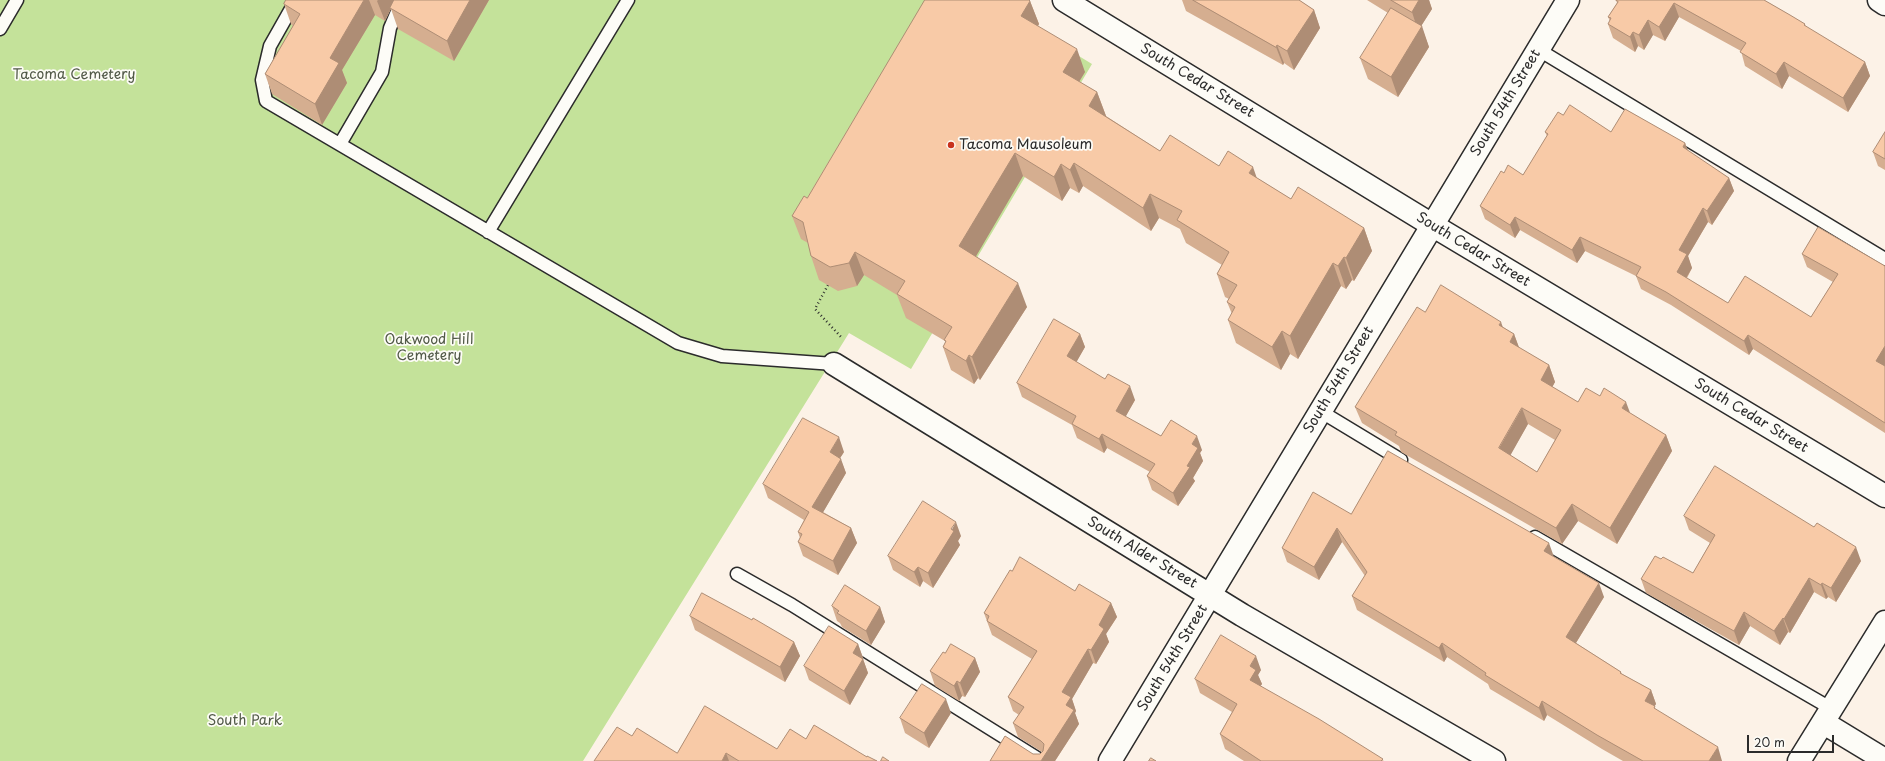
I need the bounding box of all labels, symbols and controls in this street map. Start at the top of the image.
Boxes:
street label: South Cedar Street [1137,40,1257,122]
street label: South 54th Street [1467,47,1545,159]
park label: Tacoma Cemetery [13,67,135,83]
place label: Tacoma Mausoleum [959,137,1092,153]
marker: Tacoma Mausoleum [946,140,956,150]
street label: South Cedar Street [1413,209,1533,291]
street label: South 54th Street [1300,324,1378,436]
park label: Oakwood Hill Cemetery [385,332,473,364]
street label: South Cedar Street [1691,375,1811,457]
street label: South Alder Street [1084,514,1200,592]
street label: South 54th Street [1134,602,1212,714]
park label: South Park [208,713,282,729]
scale bar [1749,727,1836,753]
text: 20 m [1754,733,1785,751]

